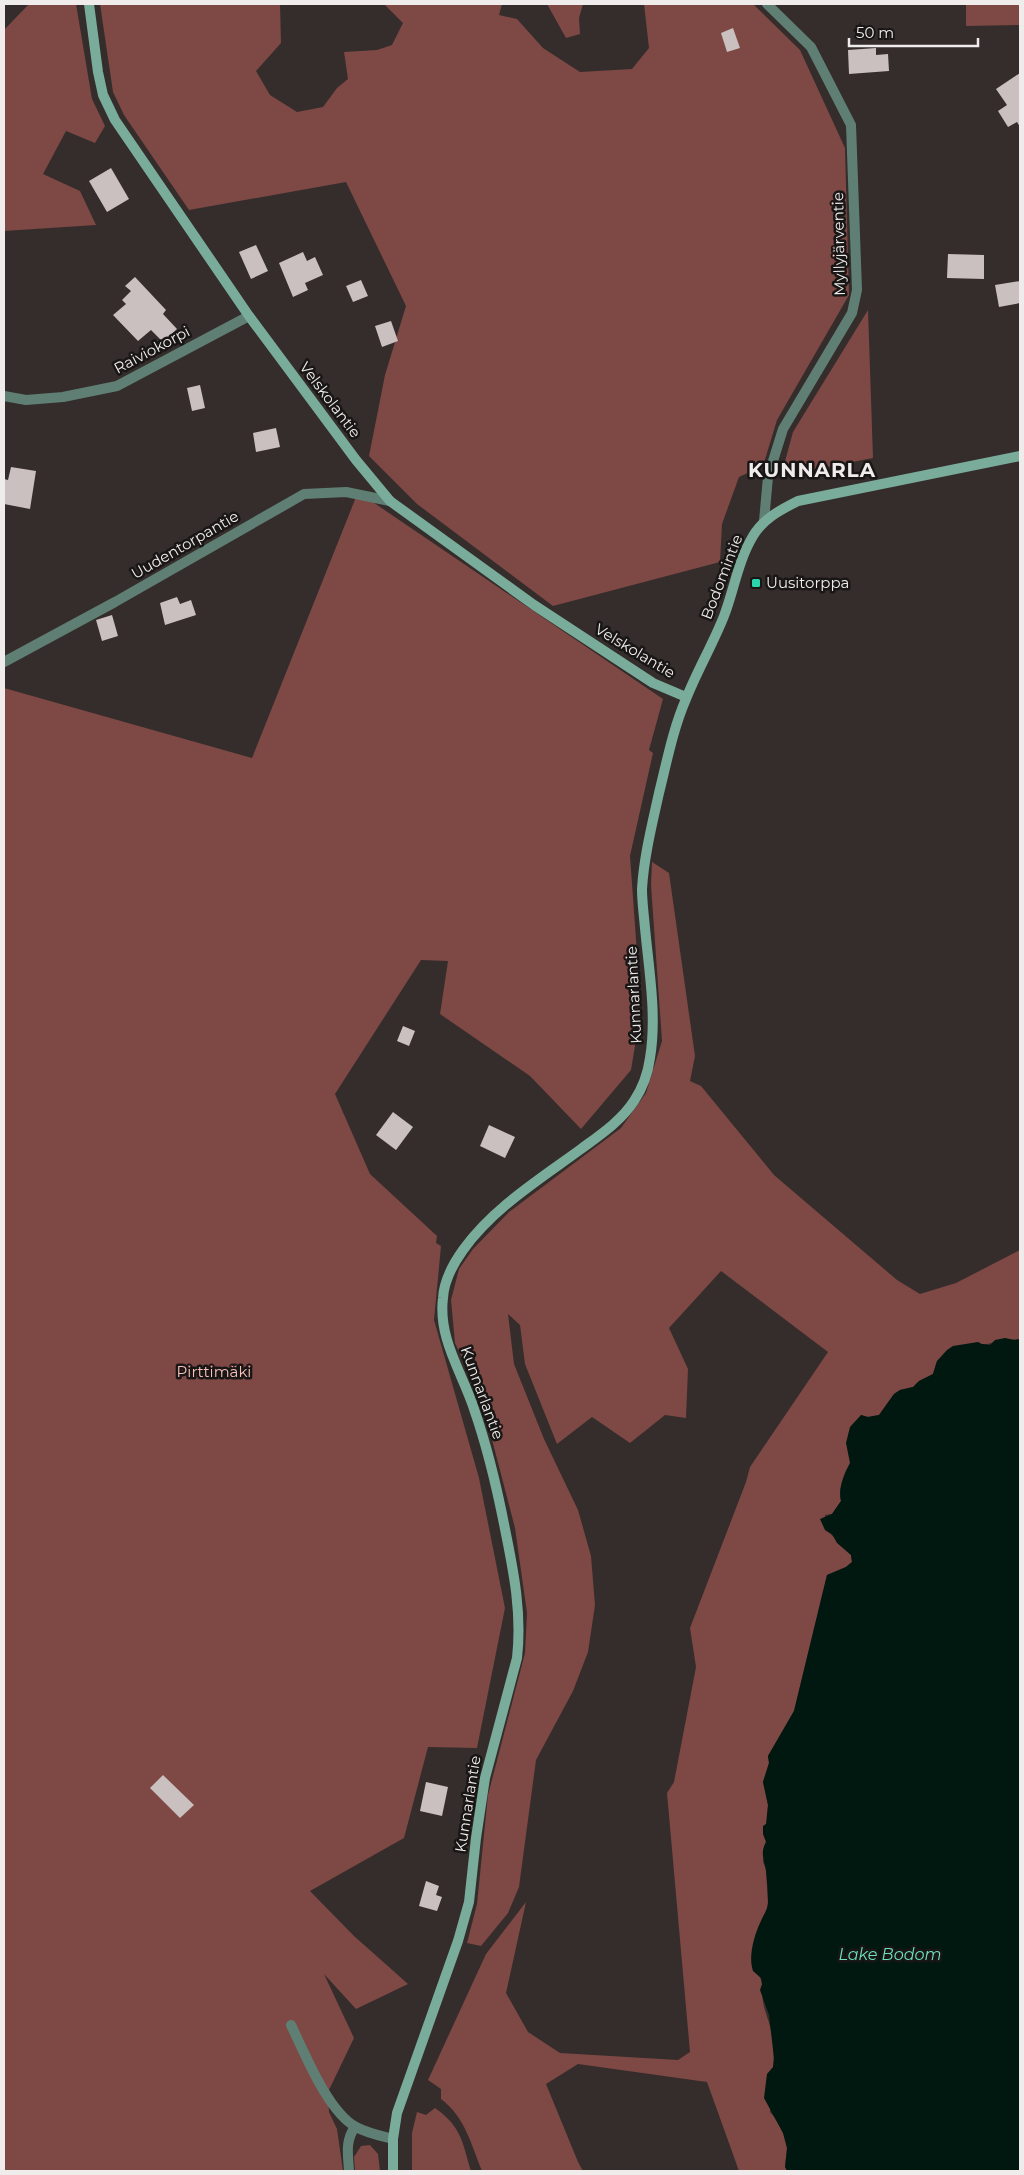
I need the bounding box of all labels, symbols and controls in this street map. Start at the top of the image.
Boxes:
scale bar [849,15,978,47]
text: 50 m [856,23,894,42]
street label: Myllyjärventie [828,192,849,296]
street label: Raiviokorpi [110,322,193,378]
street label: Velskolantie [296,358,365,441]
district label: KUNNARLA [748,458,876,482]
street label: Uudentorpantie [128,506,242,583]
street label: Bodomintie [697,532,746,622]
place label: Uusitorppa [766,573,849,592]
marker: Uusitorppa [750,577,762,589]
street label: Velskolantie [592,619,679,682]
street label: Kunnarlantie [621,946,646,1044]
street label: Kunnarlantie [457,1344,508,1442]
park label: Pirttimäki [177,1362,251,1381]
street label: Kunnarlantie [450,1754,485,1854]
water label: Lake Bodom [838,1945,942,1964]

